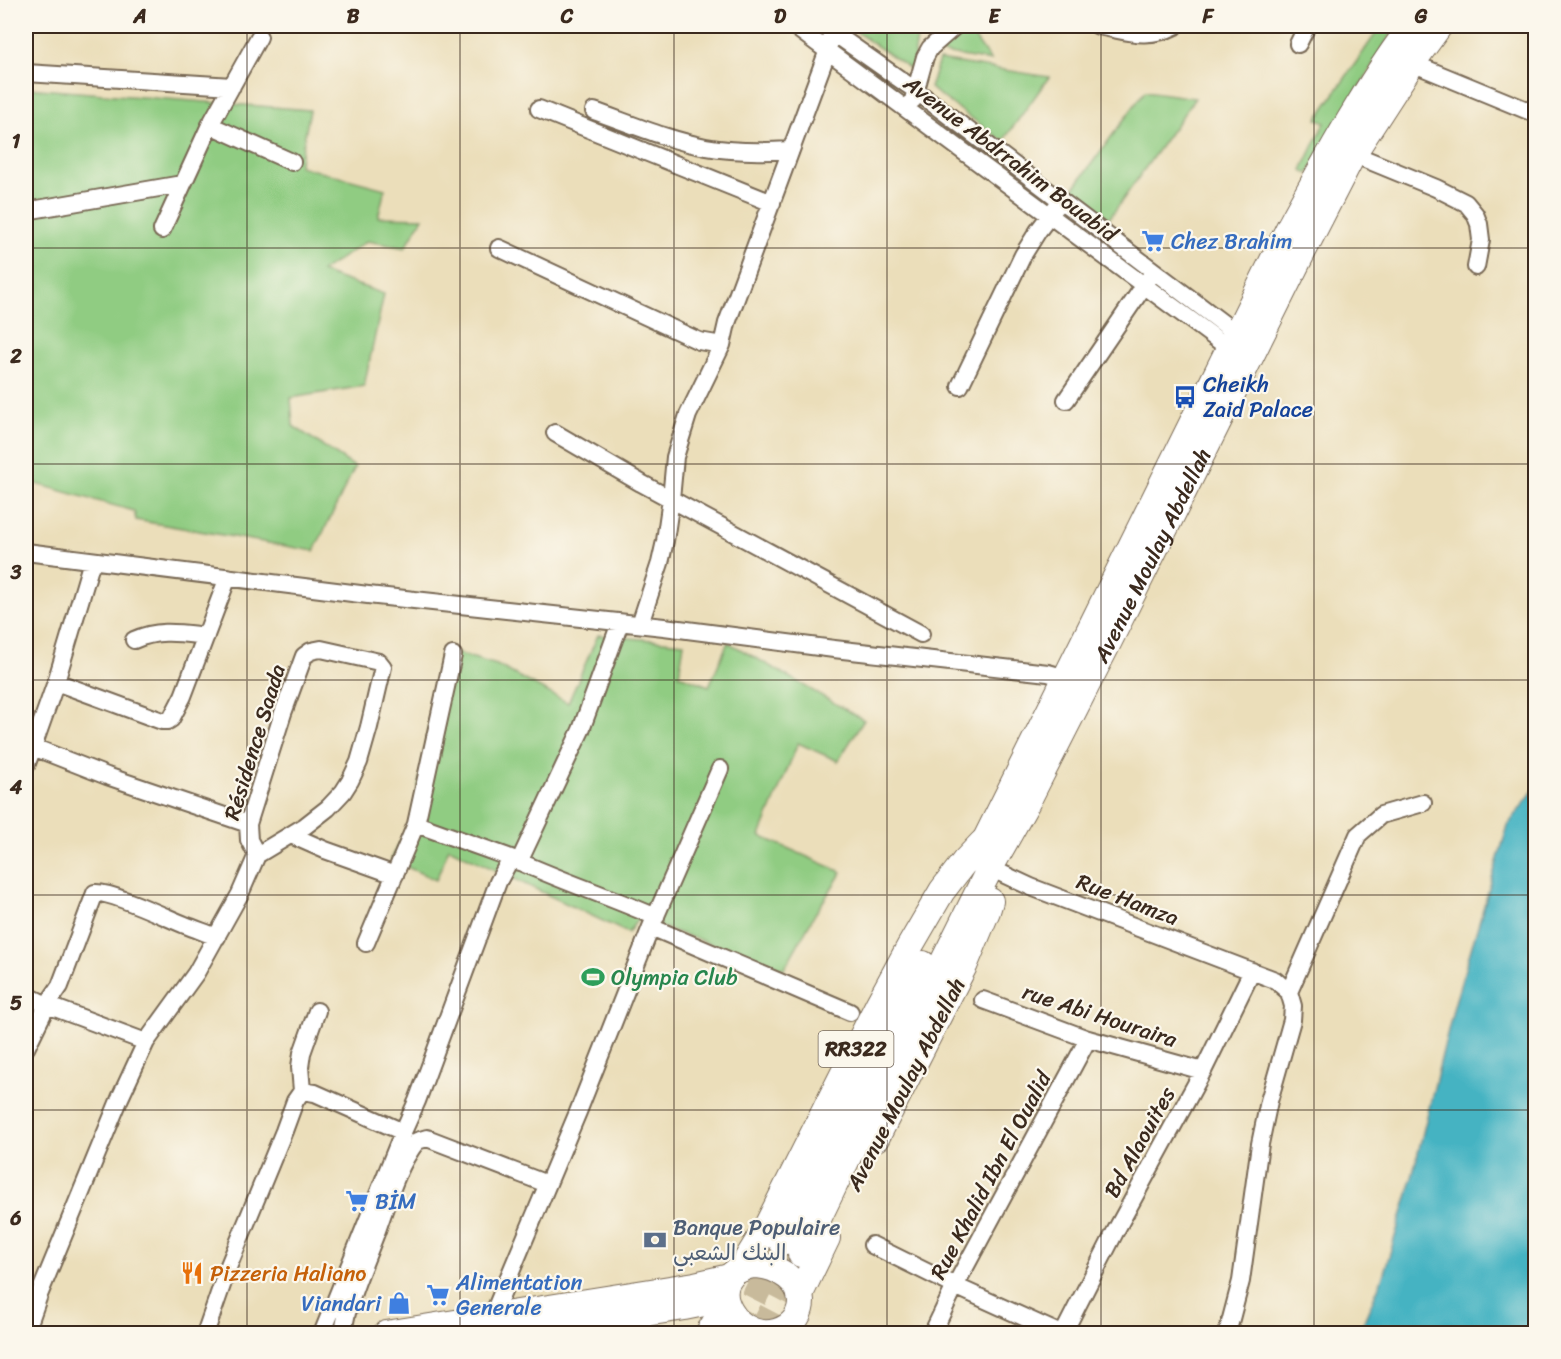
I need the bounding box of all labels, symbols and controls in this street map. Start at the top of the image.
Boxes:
text: A [132,0,147,34]
text: B [347,0,360,34]
text: C [560,0,574,34]
text: D [774,0,787,34]
text: E [988,0,1001,34]
text: F [1202,0,1215,34]
text: G [1414,0,1428,34]
street label: Avenue Abdrrahim Bouabid [894,64,1127,253]
text: 1 [12,124,21,159]
place label: Chez Brahim [1171,222,1293,261]
supermarket icon: Chez Brahim [1140,228,1166,254]
text: 2 [9,339,22,374]
place label: Cheikh Zaid Palace [1203,365,1313,429]
bus stop icon: Cheikh Zaid Palace [1172,384,1198,410]
street label: Avenue Moulay Abdellah [1082,441,1222,671]
text: 3 [10,555,22,590]
street label: Résidence Saada [212,659,297,825]
text: 4 [9,770,23,805]
street label: Rue Hamza [1071,862,1185,937]
place label: Olympia Club [611,958,738,997]
sports icon: Olympia Club [580,964,606,990]
street label: Avenue Moulay Abdellah [834,970,976,1199]
street label: rue Abi Houraira [1017,972,1183,1059]
text: 5 [10,986,22,1021]
road number: RR322 [818,1031,894,1067]
street label: Rue Khalid Ibn El Oualid [919,1063,1063,1287]
street label: Bd Alaouites [1093,1079,1187,1205]
place label: BİM [375,1182,417,1221]
supermarket icon: BİM [344,1188,370,1214]
text: 6 [9,1201,22,1236]
place label: Banque Populaire البنك الشعبي [673,1208,840,1272]
bank icon: Banque Populaire البنك الشعبي [642,1227,668,1253]
place label: Pizzeria Haliano [210,1254,367,1293]
restaurant icon: Pizzeria Haliano [179,1260,205,1286]
place label: Alimentation Generale [455,1263,582,1327]
supermarket icon: Alimentation Generale [425,1282,451,1308]
place label: Viandari [301,1284,382,1323]
shop icon: Viandari [386,1290,412,1316]

